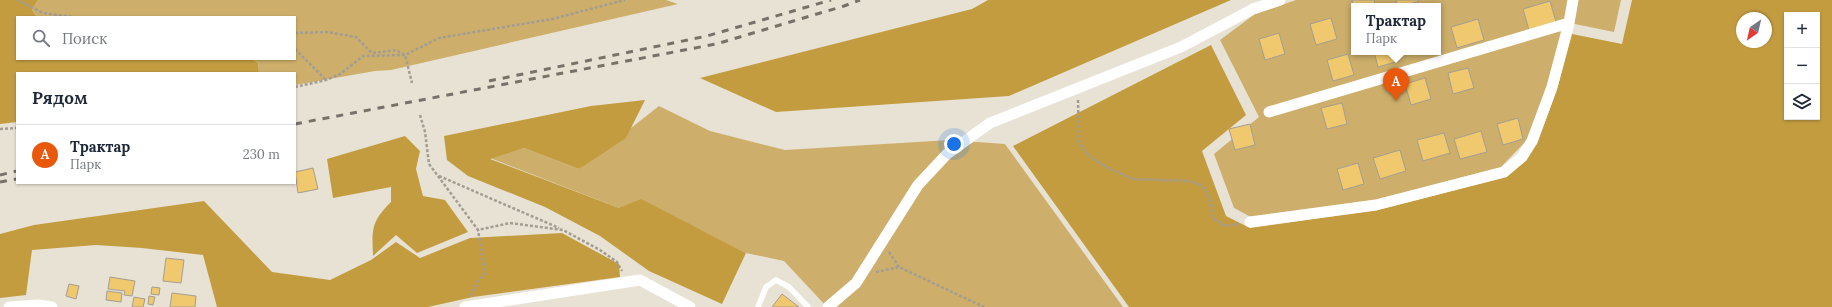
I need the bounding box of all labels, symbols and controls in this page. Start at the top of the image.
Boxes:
popup [1351,3,1441,55]
text: Трактар [1366,11,1426,30]
north arrow [1736,12,1772,48]
map controls [1784,12,1820,120]
button: + [1784,12,1820,48]
search box [16,16,296,60]
icon: search [30,27,52,49]
text: Поиск [62,29,107,48]
text: Парк [1366,30,1397,47]
button: − [1784,48,1820,84]
pin: A [1383,68,1409,101]
button: layers [1784,84,1820,120]
text: Рядом [32,87,88,109]
your location [944,134,964,154]
text: Трактар [70,137,130,156]
text: A [41,146,49,163]
text: 230 m [243,146,280,163]
text: Парк [70,156,101,173]

